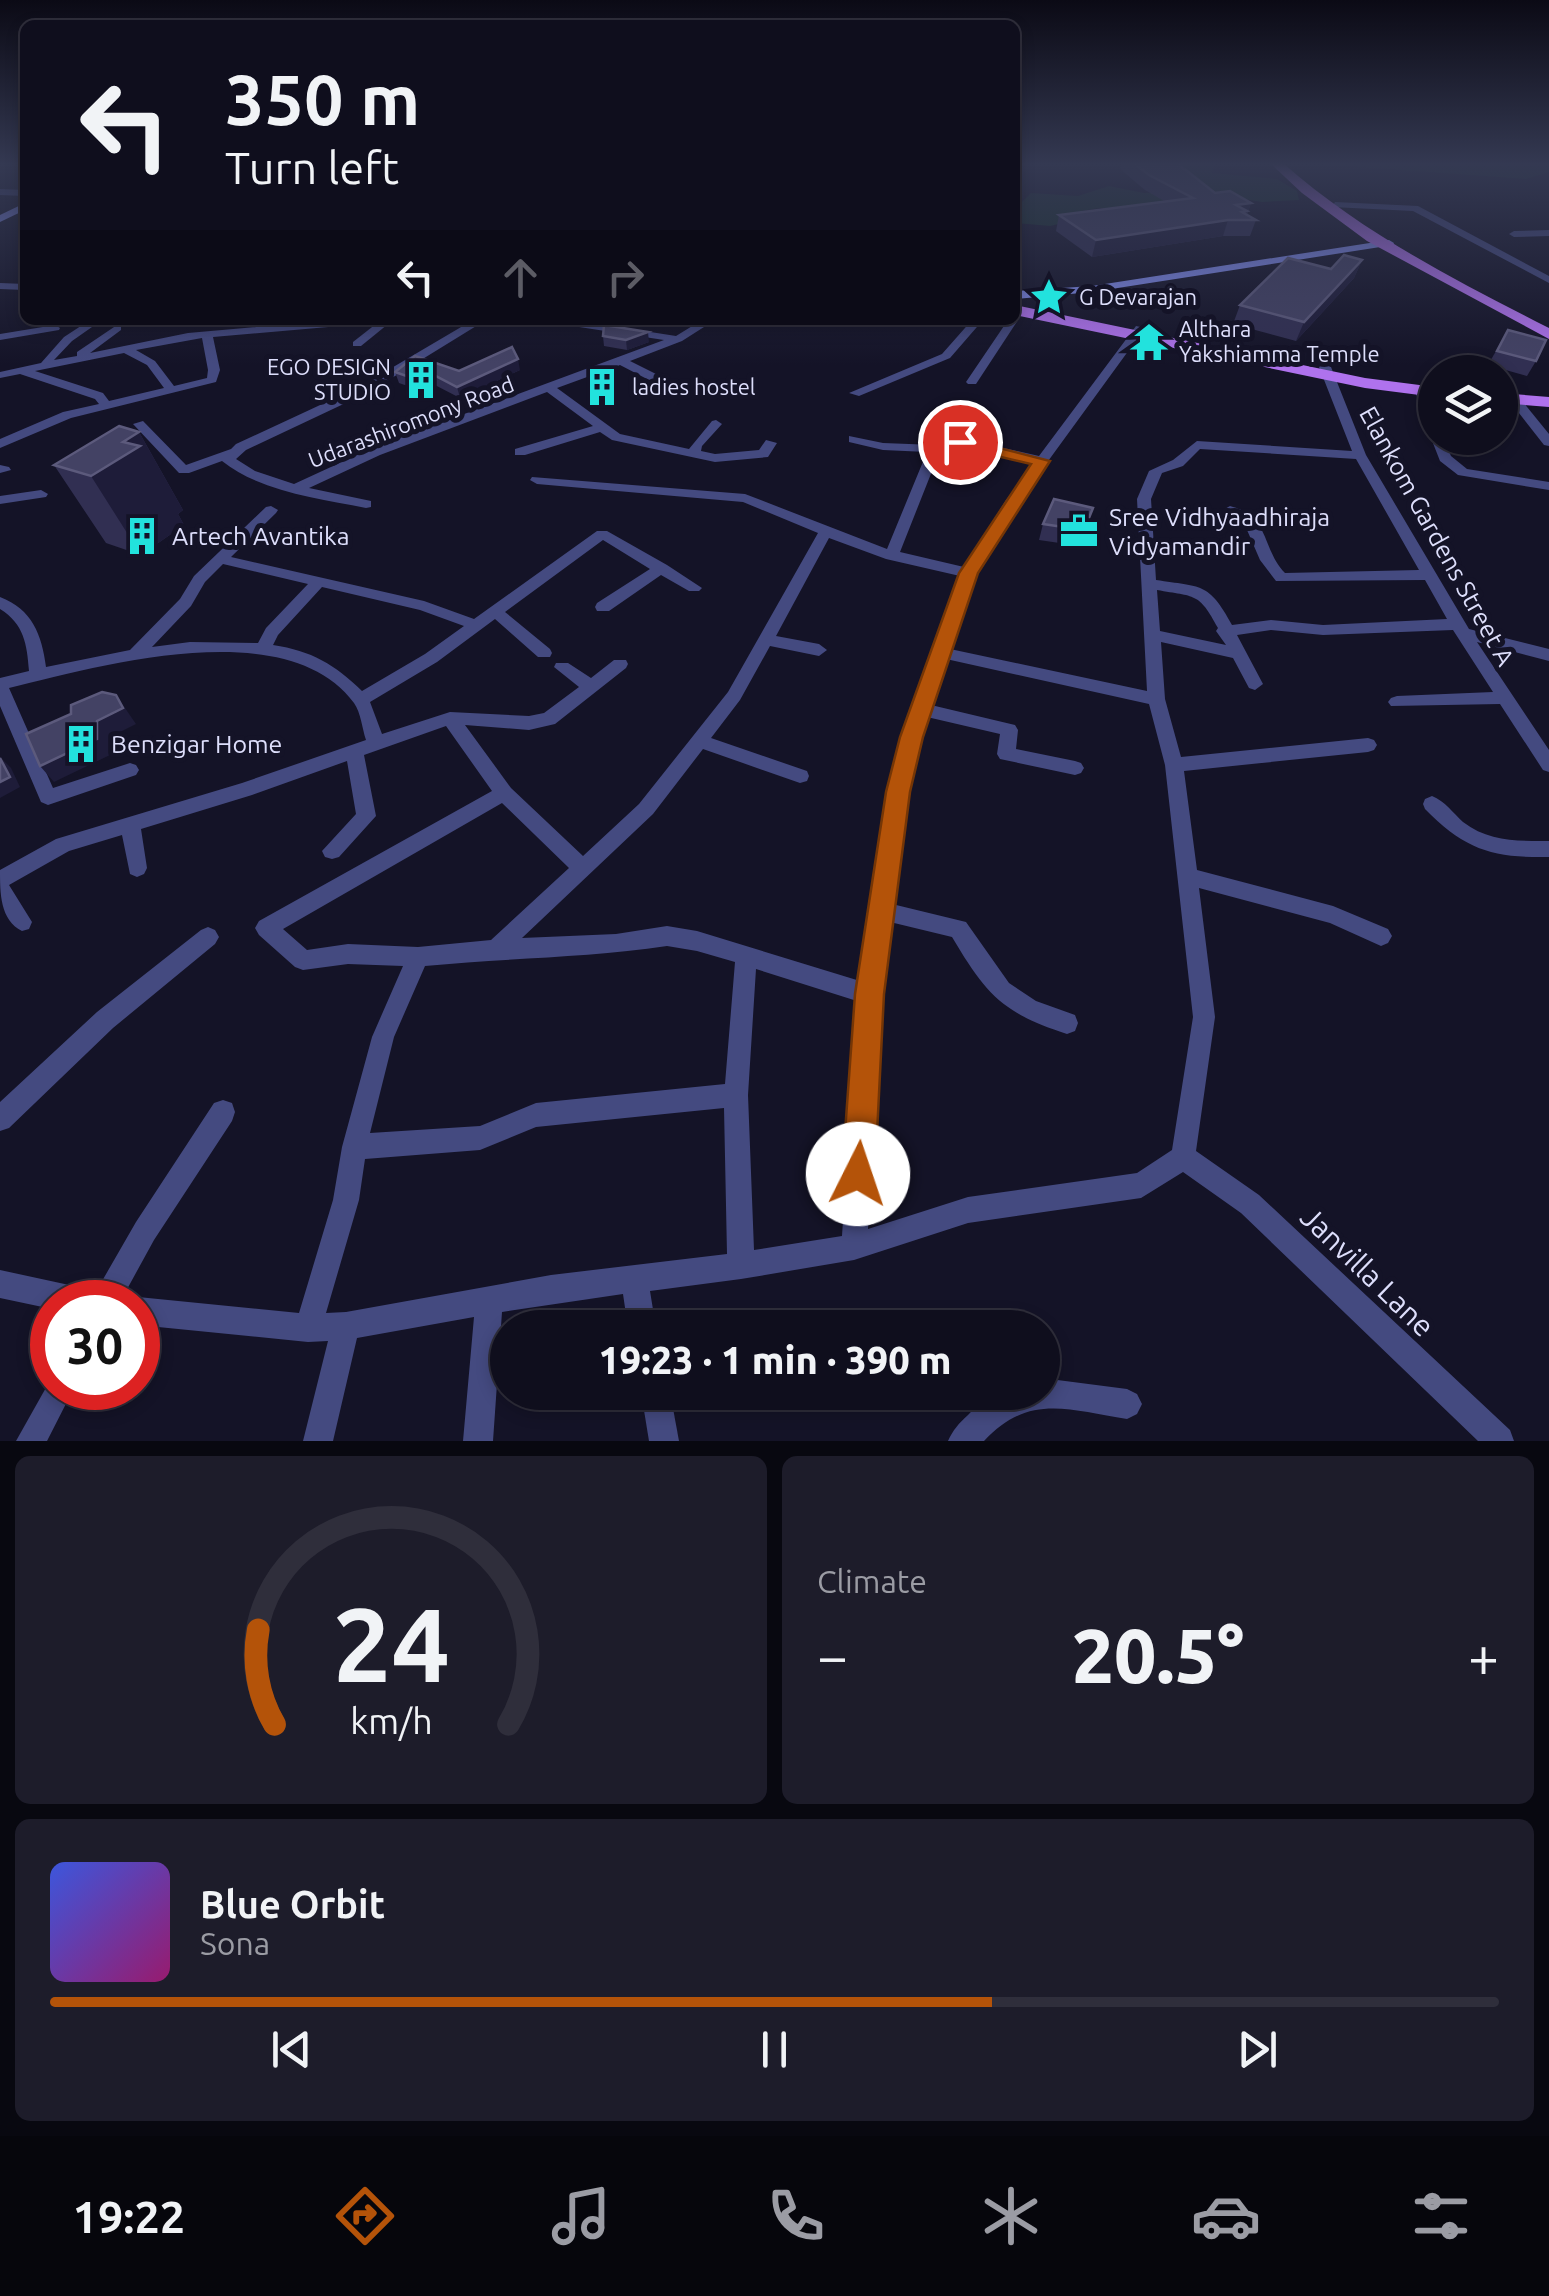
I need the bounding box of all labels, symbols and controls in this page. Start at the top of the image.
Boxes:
icon: left [60,60,190,190]
text: 350 m [225,60,420,138]
text: Turn left [225,142,399,193]
icon: left [388,250,443,305]
icon: ahead [493,250,548,305]
icon: right [598,250,653,305]
place icon: G Devarajan [1028,276,1070,318]
place label: G Devarajan [1079,284,1197,309]
place label: Althara Yakshiamma Temple [1179,316,1380,366]
temple icon: Althara Yakshiamma Temple [1128,321,1170,363]
place label: EGO DESIGN STUDIO [267,354,391,404]
map controls [1418,355,1518,455]
button: layers [1418,355,1518,455]
building icon: EGO DESIGN STUDIO [400,359,442,401]
building icon: ladies hostel [581,366,623,408]
street label: Udarashiromony Road [305,371,517,472]
place label: ladies hostel [632,374,756,399]
pin [918,400,1003,485]
street label: Elankom Gardens Street A [1354,402,1520,670]
icon: arrive [933,415,988,470]
place label: Sree Vidhyaadhiraja Vidyamandir [1109,503,1330,560]
office icon: Sree Vidhyaadhiraja Vidyamandir [1058,510,1100,552]
building icon: Artech Avantika [121,515,163,557]
place label: Artech Avantika [172,522,350,550]
building icon: Benzigar Home [60,723,102,765]
place label: Benzigar Home [111,730,282,758]
position arrow [806,1122,910,1226]
street label: Janvilla Lane [1294,1199,1441,1343]
speed limit sign: 30 [30,1280,160,1410]
text: 19:23 · 1 min · 390 m [598,1339,952,1381]
text: Climate [817,1563,927,1599]
text: 24 [332,1585,450,1702]
text: 20.5° [1072,1613,1244,1697]
text: − [817,1625,848,1686]
text: + [1468,1625,1499,1686]
text: km/h [350,1701,432,1741]
text: Blue Orbit [200,1883,385,1925]
text: Sona [200,1925,270,1961]
icon: previous [264,2022,319,2077]
icon: pause [747,2022,802,2077]
icon: next [1230,2022,1285,2077]
icon: directions [330,2181,400,2251]
icon: music [546,2181,616,2251]
icon: phone [761,2181,831,2251]
icon: climate [976,2181,1046,2251]
icon: car [1191,2181,1261,2251]
icon: filters [1406,2181,1476,2251]
text: 19:22 [73,2191,185,2242]

